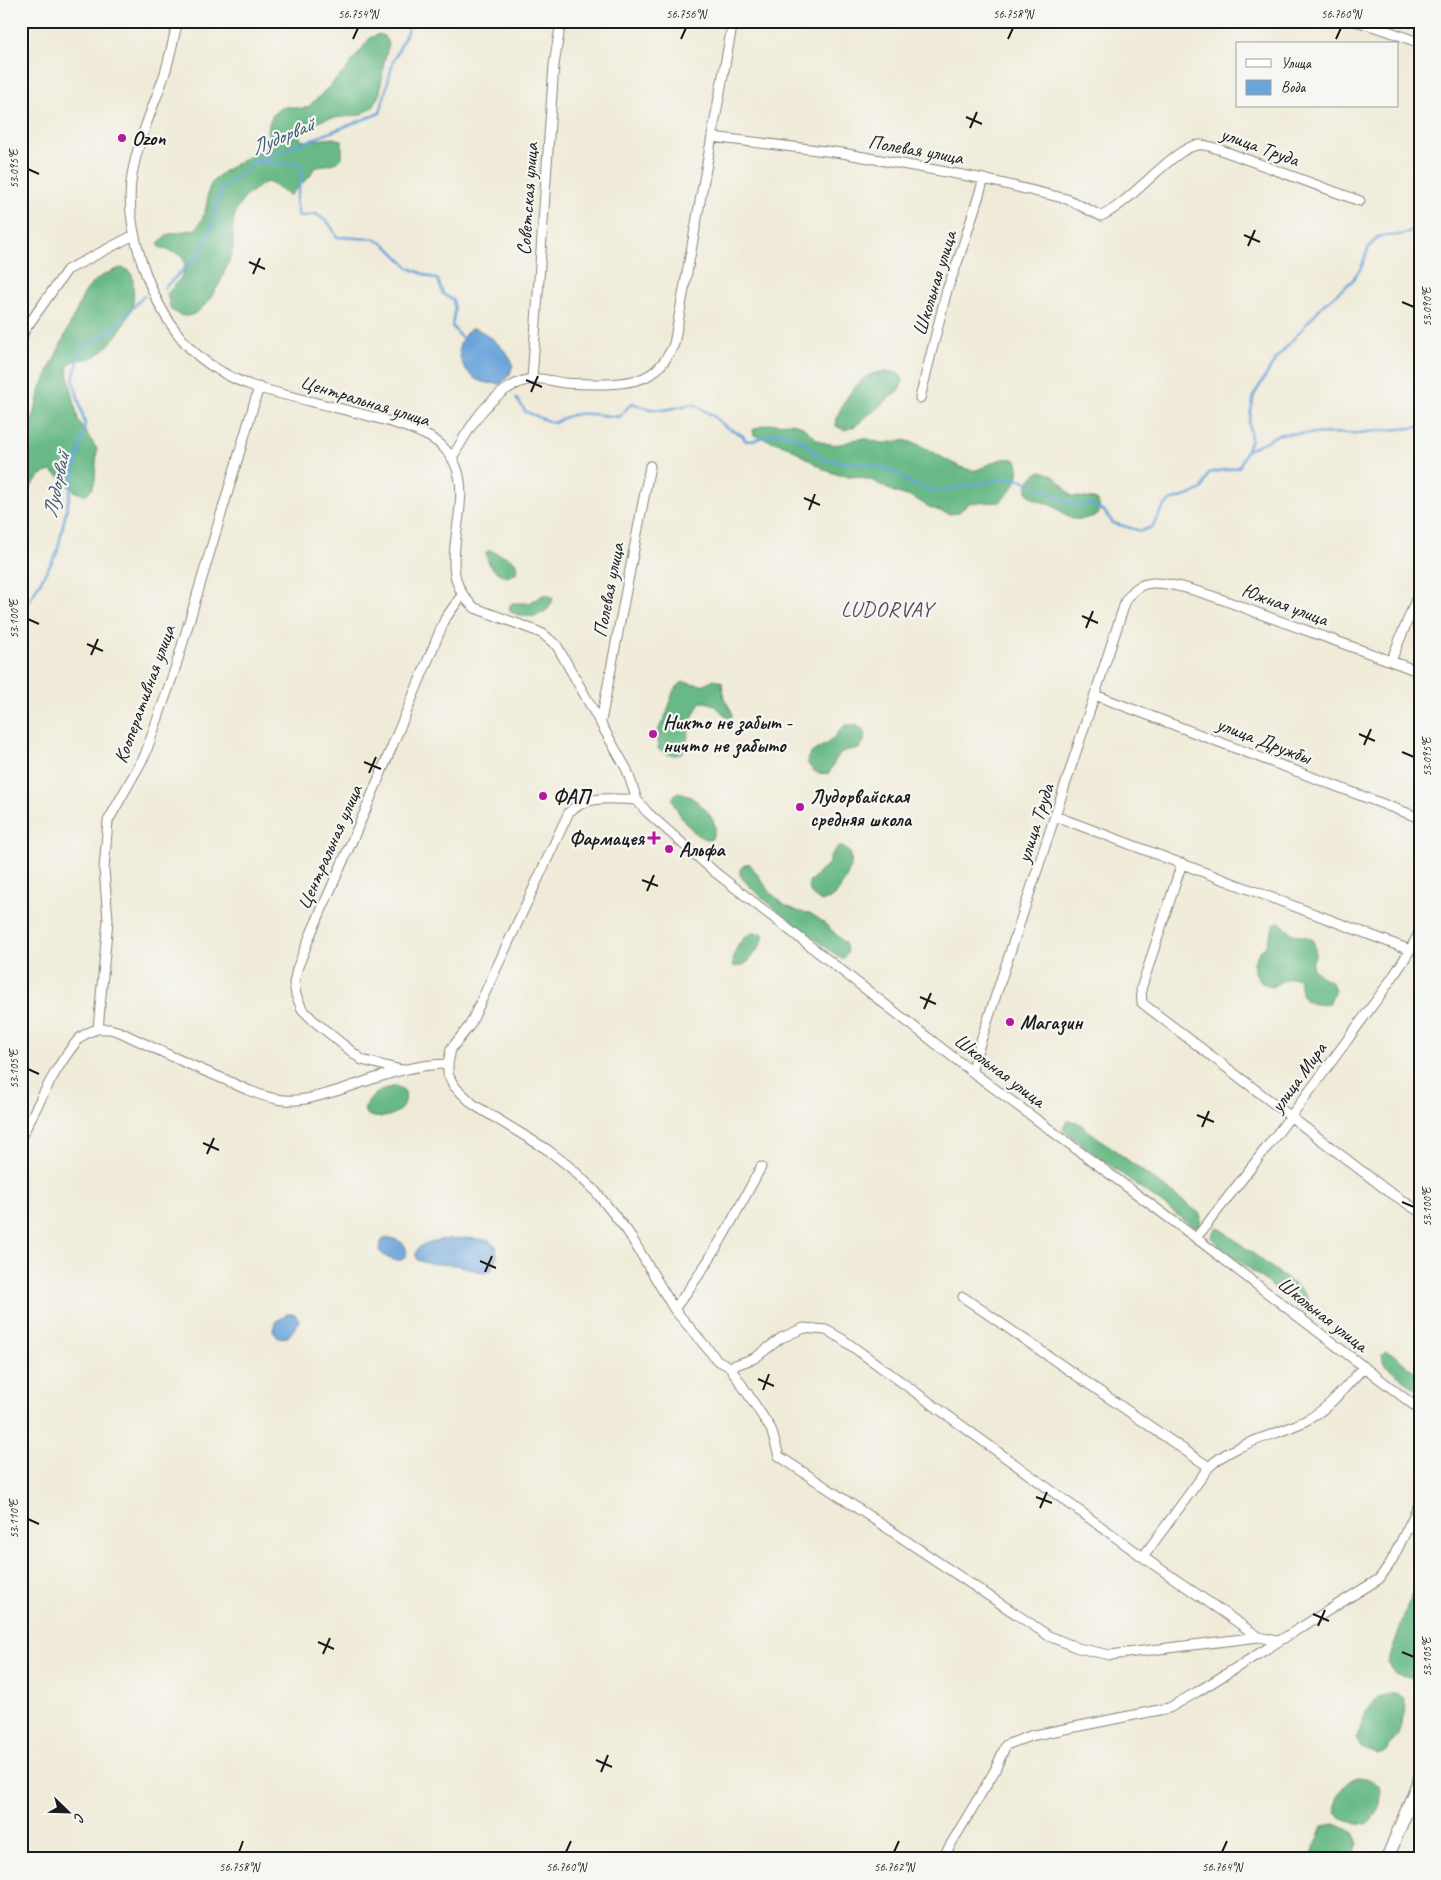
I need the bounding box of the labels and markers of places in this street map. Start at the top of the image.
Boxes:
place label: Ozon [132,126,166,151]
marker: Ozon [116,132,128,144]
place label: Никто не забыт - ничто не забыто [663,710,793,759]
marker: Никто не забыт - ничто не забыто [647,728,659,740]
place label: ФАП [553,784,593,809]
place label: Лудорвайская средняя школа [810,784,912,832]
marker: ФАП [537,790,549,802]
marker: Лудорвайская средняя школа [794,801,806,813]
place label: Фармацея [569,826,646,851]
marker: Фармацея [648,832,660,844]
place label: Альфа [679,837,727,862]
marker: Альфа [663,843,675,855]
place label: Магазин [1020,1010,1084,1036]
marker: Магазин [1004,1016,1016,1028]

